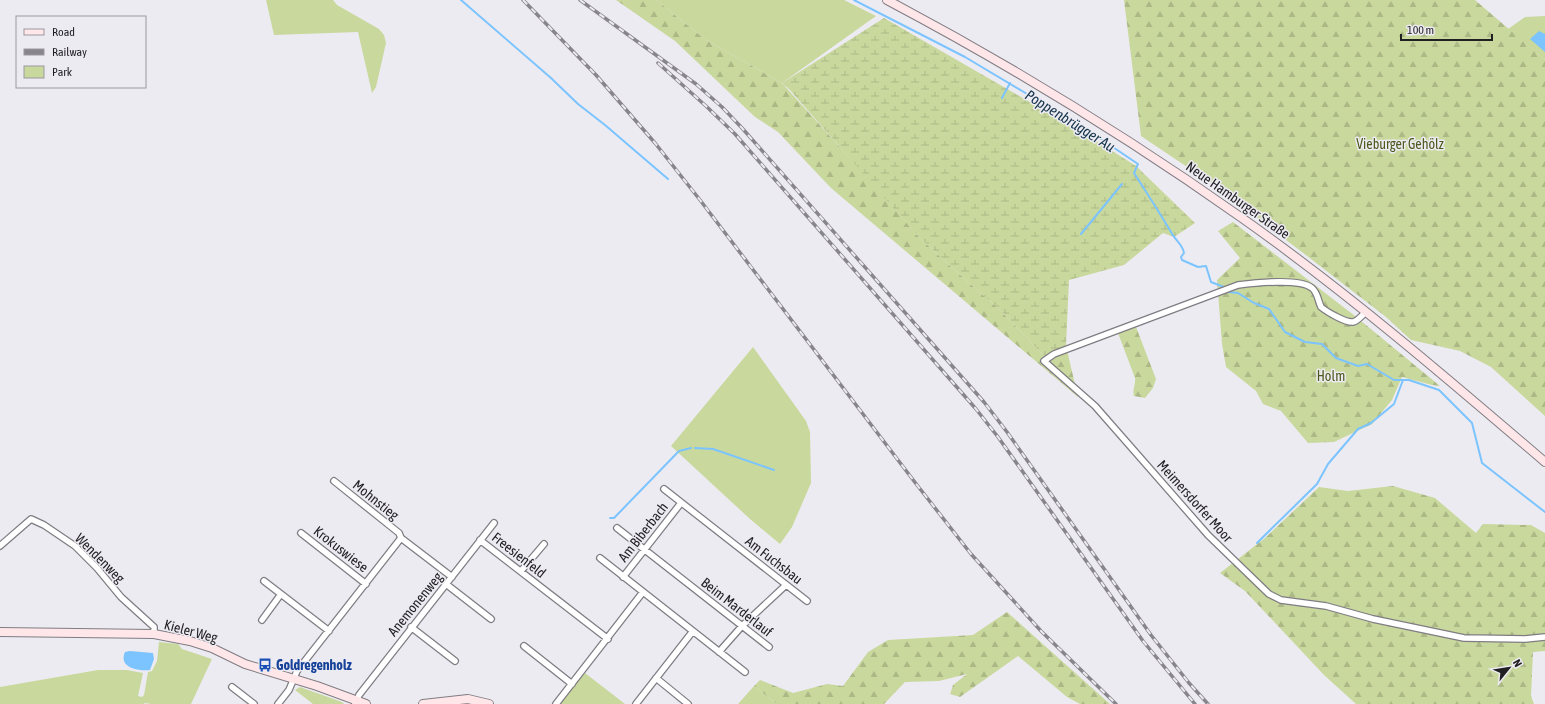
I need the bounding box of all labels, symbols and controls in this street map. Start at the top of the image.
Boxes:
legend [16,16,146,88]
scale bar [1401,16,1492,42]
text: 100 m [1407,23,1434,37]
text: Road [52,25,75,39]
text: Railway [52,45,87,59]
text: Park [52,65,73,79]
water label: Poppenbrügger Au [1022,86,1118,155]
park label: Vieburger Gehölz [1356,136,1444,152]
street label: Neue Hamburger Straße [1183,158,1293,242]
park label: Holm [1317,368,1345,384]
street label: Meimersdorfer Moor [1154,457,1237,546]
street label: Mohnstieg [350,477,402,523]
street label: Am Biberbach [615,499,671,565]
street label: Krokuswiese [311,523,371,575]
street label: Freesienfeld [489,529,549,581]
street label: Wendenweg [72,530,128,586]
street label: Am Fuchsbau [742,533,806,587]
street label: Anemonenweg [384,569,446,639]
street label: Beim Marderlauf [698,574,776,640]
street label: Kieler Weg [163,616,219,646]
north arrow [1489,648,1529,688]
bus stop icon: Goldregenholz [257,657,273,673]
place label: Goldregenholz [276,657,352,673]
text: N [1511,657,1524,669]

